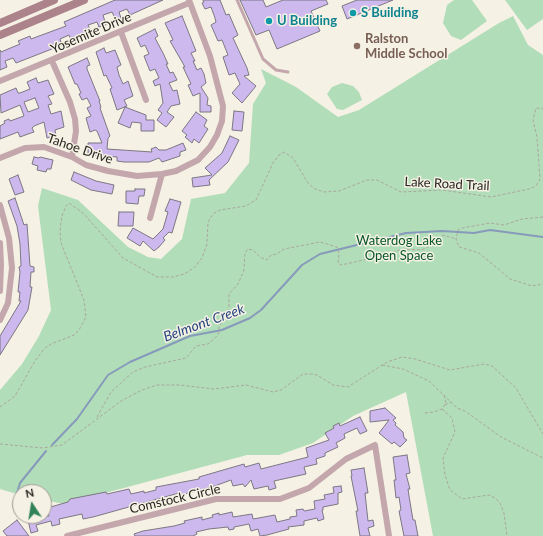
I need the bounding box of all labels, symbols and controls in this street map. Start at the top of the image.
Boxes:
place label: S Building [361,5,418,21]
marker: S Building [348,8,358,18]
street label: Yosemite Drive [48,9,134,57]
place label: U Building [277,13,337,29]
marker: U Building [264,16,274,26]
place label: Ralston Middle School [365,31,447,62]
marker: Ralston Middle School [352,41,362,51]
street label: Tahoe Drive [45,130,115,168]
street label: Lake Road Trail [404,174,490,194]
park label: Waterdog Lake Open Space [356,233,442,264]
water label: Belmont Creek [161,301,247,345]
street label: Comstock Circle [128,481,222,517]
north arrow [12,484,52,524]
text: N [24,486,35,500]

